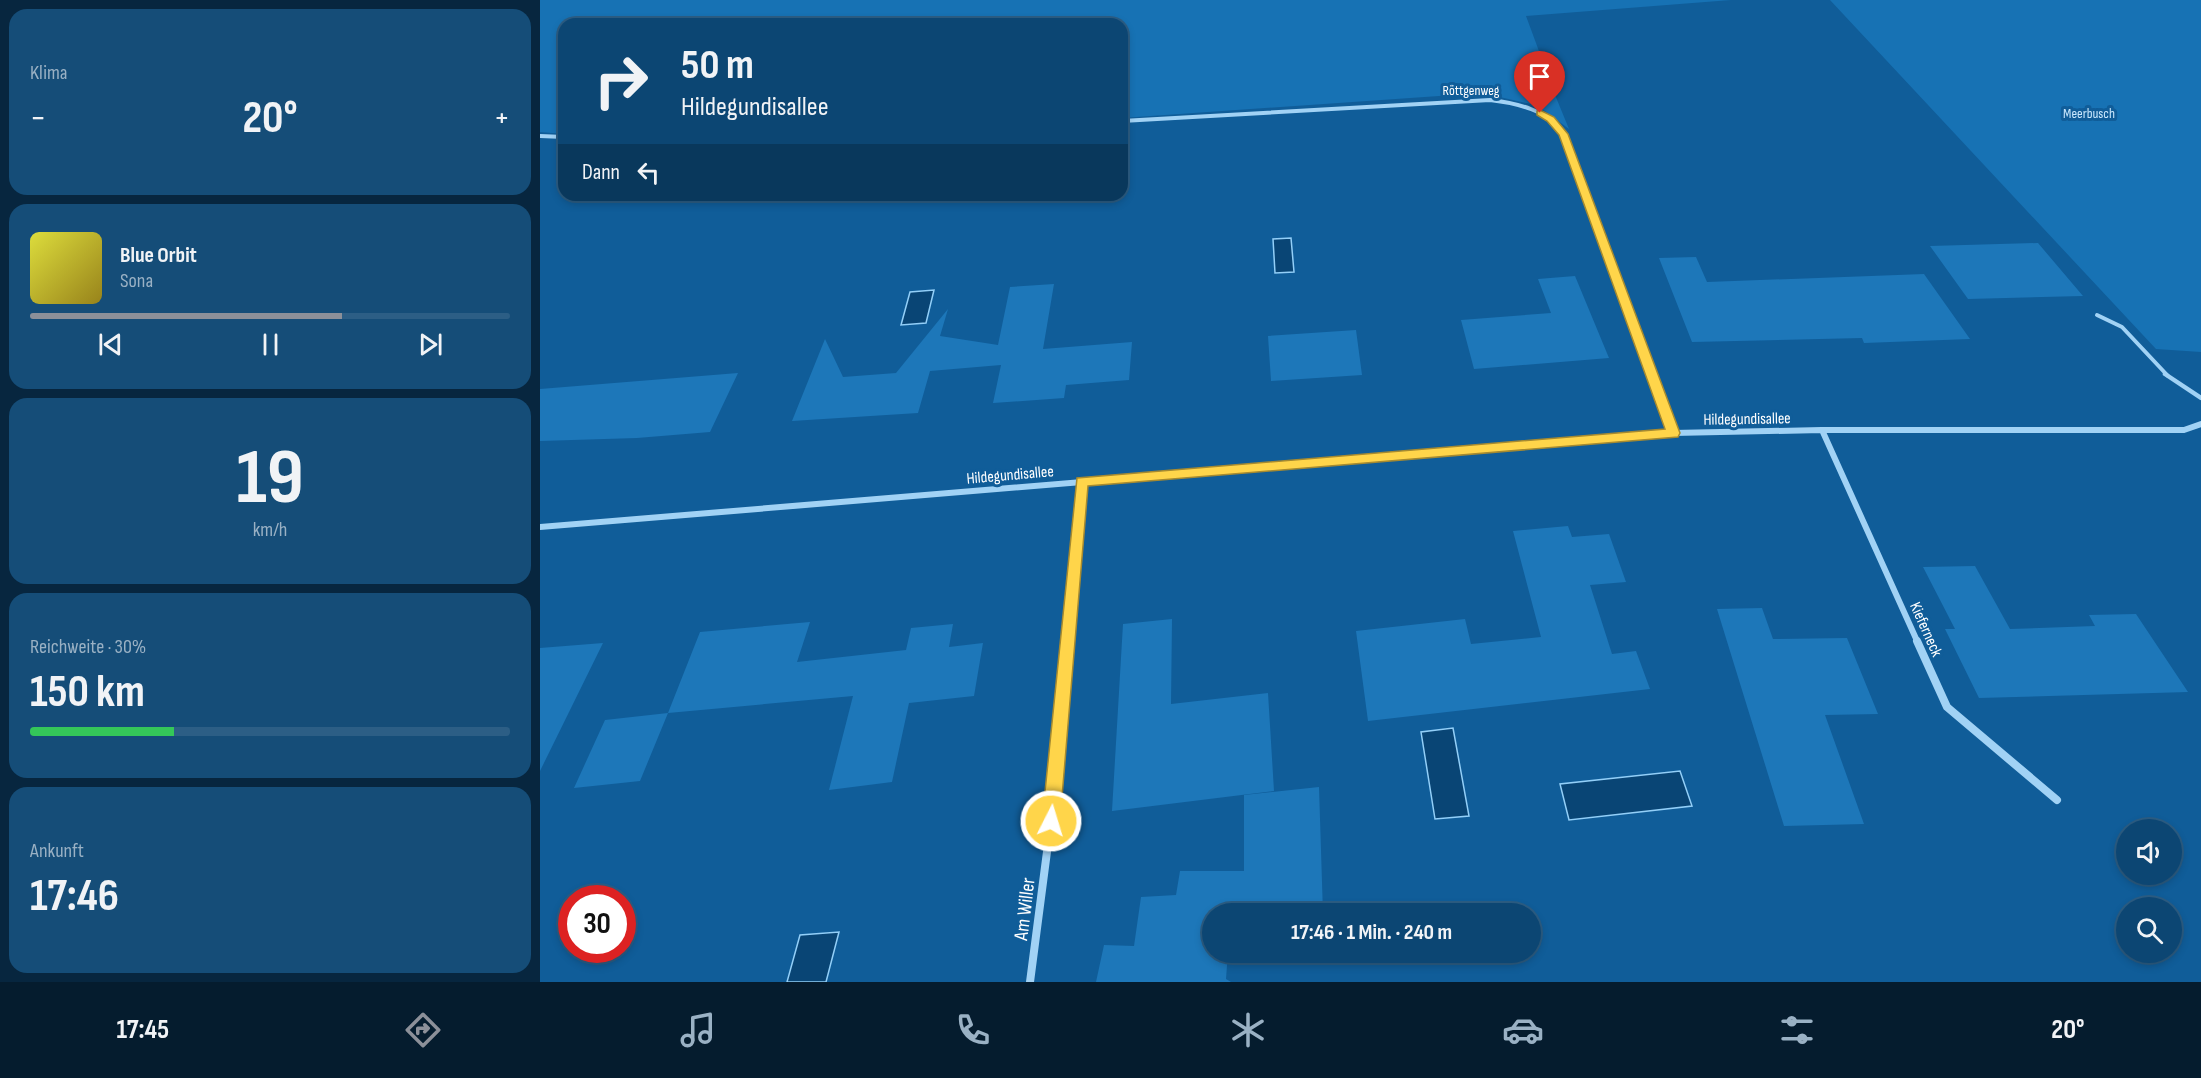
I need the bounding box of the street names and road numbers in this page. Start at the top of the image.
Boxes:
street label: Röttgenweg [1443,82,1500,99]
street label: Hildegundisallee [1703,409,1791,430]
street label: Hildegundisallee [966,462,1055,489]
street label: Kieferneck [1905,599,1946,660]
street label: Am Willer [1009,876,1041,943]

